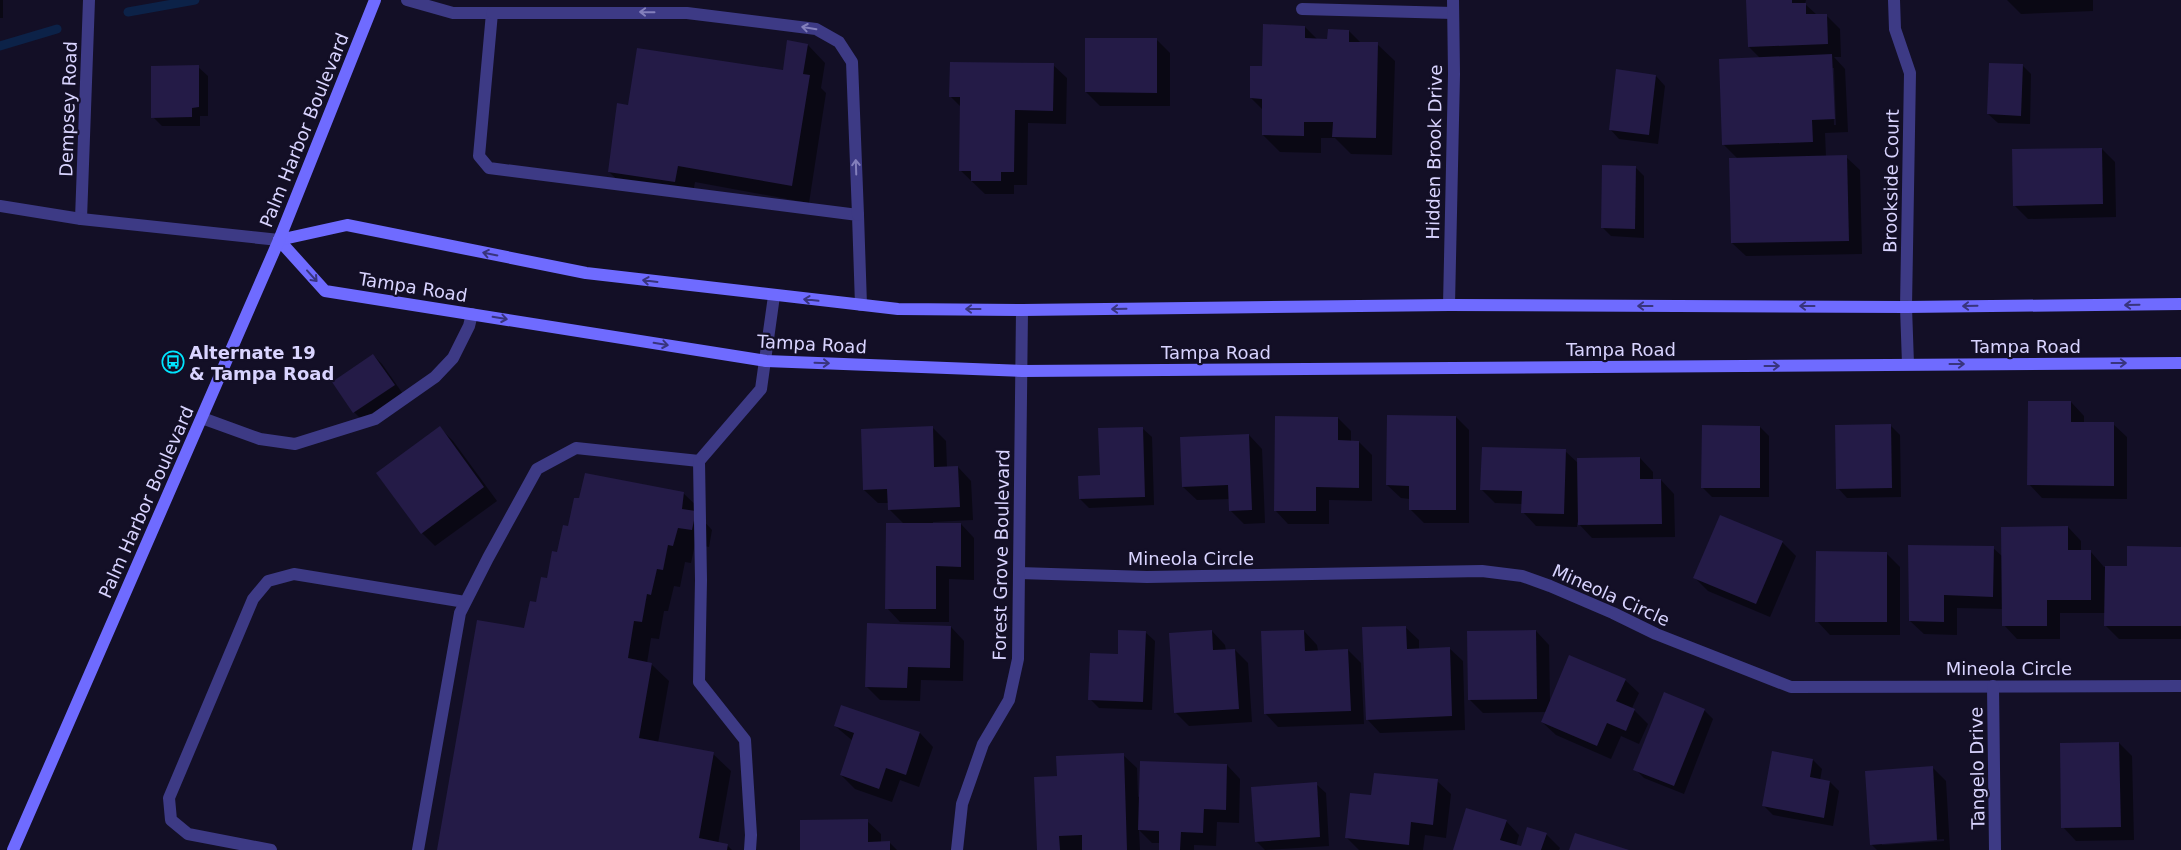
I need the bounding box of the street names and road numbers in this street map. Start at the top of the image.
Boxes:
street label: Palm Harbor Boulevard [255,30,353,230]
street label: Dempsey Road [55,41,81,177]
street label: Hidden Brook Drive [1422,64,1446,240]
street label: Brookside Court [1879,109,1903,253]
street label: Tampa Road [356,268,469,306]
street label: Tampa Road [756,331,867,357]
street label: Tampa Road [1970,336,2081,357]
street label: Tampa Road [1565,339,1676,360]
street label: Tampa Road [1160,342,1271,363]
street label: Palm Harbor Boulevard [94,403,198,601]
street label: Forest Grove Boulevard [989,449,1013,661]
street label: Mineola Circle [1128,548,1254,569]
street label: Mineola Circle [1549,560,1673,630]
street label: Mineola Circle [1946,658,2072,679]
street label: Tangelo Drive [1965,706,1989,831]

